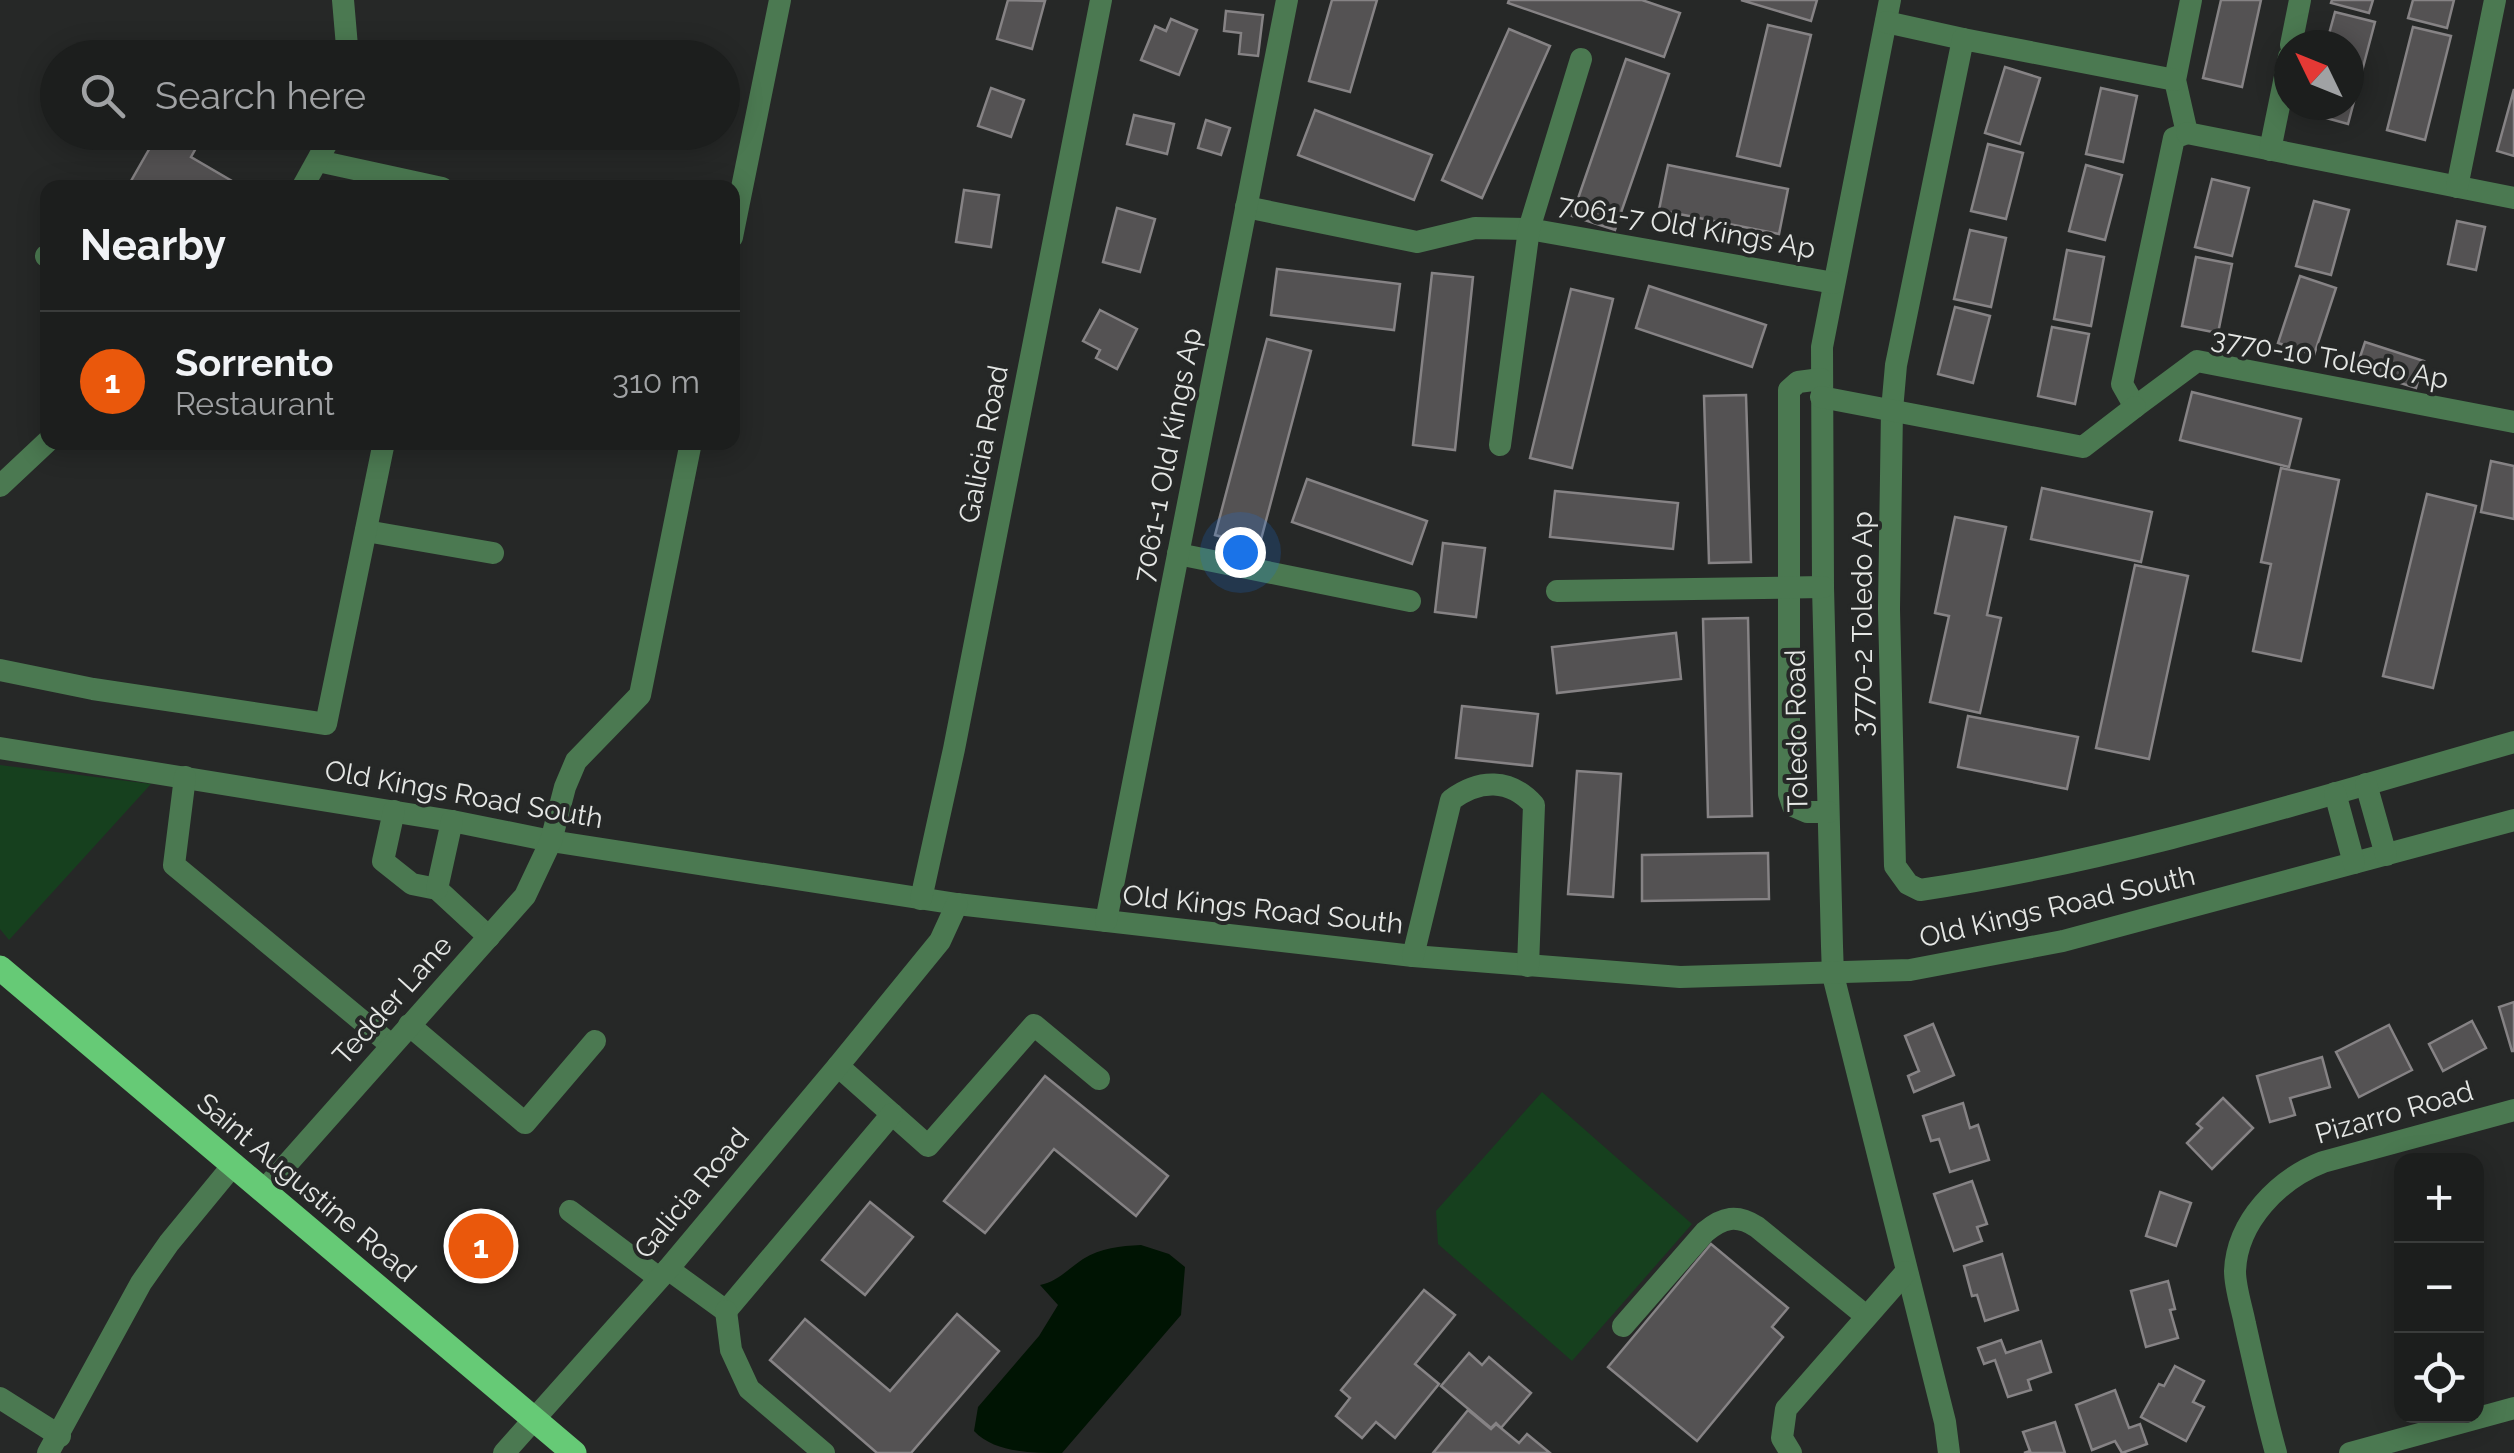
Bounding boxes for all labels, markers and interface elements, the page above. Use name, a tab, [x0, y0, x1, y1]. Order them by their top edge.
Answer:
north arrow	[2274, 30, 2364, 120]
search box	[40, 40, 740, 150]
icon: search	[75, 68, 130, 123]
text: Search here	[155, 73, 366, 118]
street label: 7061-7 Old Kings Ap	[1556, 188, 1818, 265]
text: Nearby	[80, 221, 226, 270]
street label: 3770-10 Toledo Ap	[2209, 321, 2451, 396]
street label: 7061-1 Old Kings Ap	[1127, 325, 1208, 585]
text: Sorrento	[175, 340, 333, 385]
street label: Galicia Road	[952, 362, 1015, 526]
text: 1	[105, 363, 120, 400]
text: 310 m	[612, 363, 700, 400]
text: Restaurant	[175, 385, 335, 422]
street label: 3770-2 Toledo Ap	[1846, 511, 1879, 737]
your location	[1215, 527, 1266, 578]
street label: Toledo Road	[1779, 649, 1814, 813]
street label: Old Kings Road South	[322, 754, 606, 835]
street label: Old Kings Road South	[1916, 859, 2198, 954]
street label: Old Kings Road South	[1121, 878, 1405, 941]
street label: Tedder Lane	[326, 929, 459, 1072]
street label: Pizarro Road	[2311, 1074, 2477, 1151]
street label: Saint Augustine Road	[191, 1086, 423, 1289]
street label: Galicia Road	[627, 1121, 755, 1265]
map controls	[2394, 1153, 2484, 1423]
button: +	[2394, 1153, 2484, 1243]
pin: 1	[448, 1208, 514, 1284]
button: −	[2394, 1243, 2484, 1333]
button: locate	[2394, 1333, 2484, 1423]

